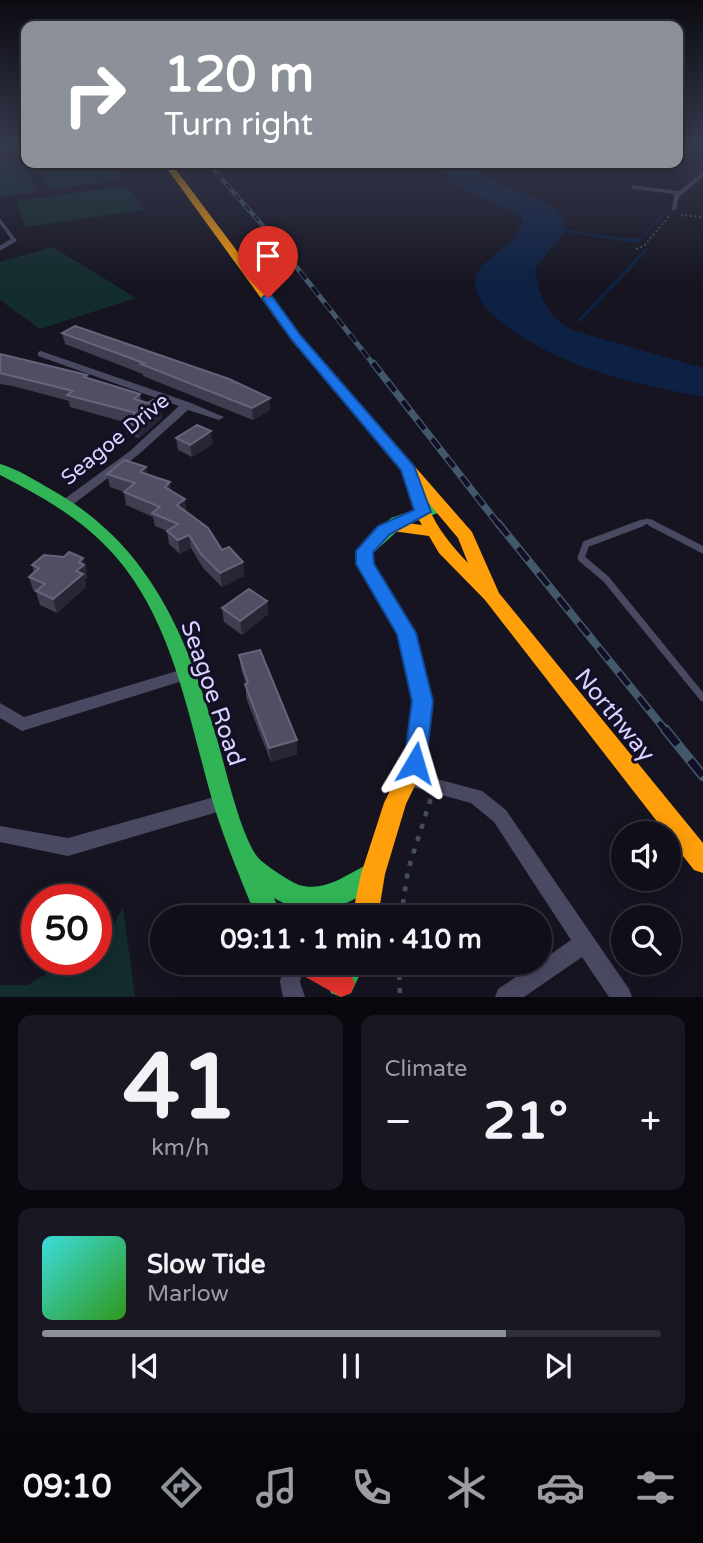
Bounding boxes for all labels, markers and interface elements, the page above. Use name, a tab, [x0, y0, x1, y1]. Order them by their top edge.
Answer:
text: 120 m	[164, 46, 314, 105]
icon: right	[49, 49, 140, 140]
text: Turn right	[164, 106, 313, 144]
pin	[238, 226, 298, 298]
icon: arrive	[249, 237, 287, 275]
street label: Seagoe Drive	[56, 388, 174, 491]
street label: Seagoe Road	[174, 617, 251, 770]
street label: Northway	[568, 663, 661, 768]
position arrow	[378, 726, 452, 800]
map controls	[611, 821, 681, 975]
button: sound	[611, 821, 681, 891]
speed limit sign: 50	[21, 884, 112, 975]
button: search	[611, 905, 681, 975]
text: 09:11 · 1 min · 410 m	[220, 924, 482, 955]
text: 41	[123, 1033, 237, 1143]
text: Climate	[385, 1055, 467, 1083]
text: 21°	[483, 1090, 568, 1153]
text: −	[385, 1099, 412, 1145]
text: +	[640, 1099, 661, 1145]
text: km/h	[151, 1134, 209, 1162]
text: Slow Tide	[147, 1249, 265, 1280]
text: Marlow	[147, 1280, 229, 1308]
icon: previous	[126, 1347, 164, 1385]
icon: pause	[332, 1347, 370, 1385]
icon: next	[539, 1347, 577, 1385]
icon: directions	[157, 1463, 206, 1512]
icon: music	[252, 1463, 301, 1512]
icon: phone	[347, 1463, 396, 1512]
icon: climate	[442, 1463, 491, 1512]
icon: car	[536, 1463, 585, 1512]
icon: filters	[631, 1463, 680, 1512]
text: 09:10	[23, 1468, 112, 1506]

